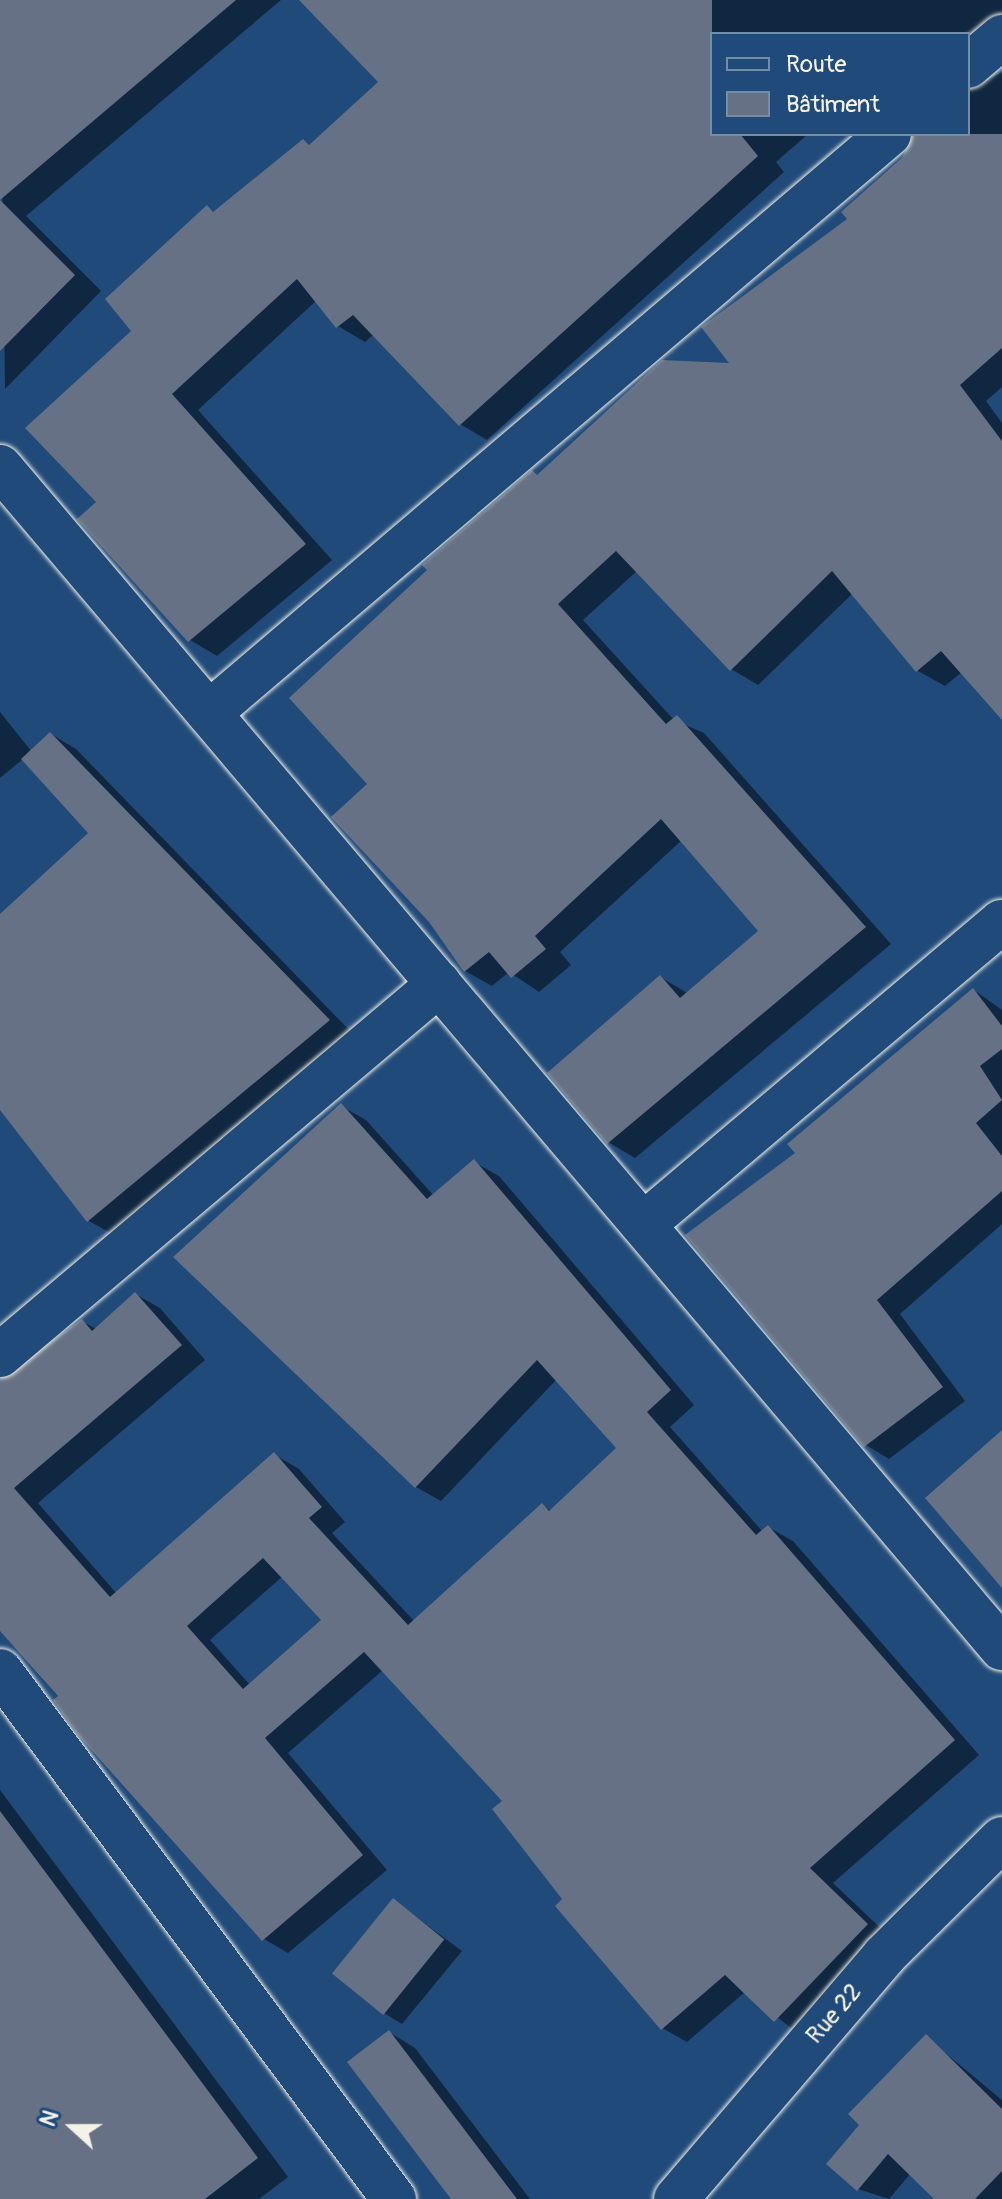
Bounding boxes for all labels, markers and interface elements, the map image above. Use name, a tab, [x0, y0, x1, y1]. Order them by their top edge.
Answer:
legend	[710, 32, 970, 136]
text: Route	[786, 50, 846, 79]
text: Bâtiment	[786, 90, 880, 119]
street label: Rue 22	[800, 1978, 868, 2050]
north arrow	[32, 2087, 112, 2167]
text: N	[34, 2106, 65, 2130]

